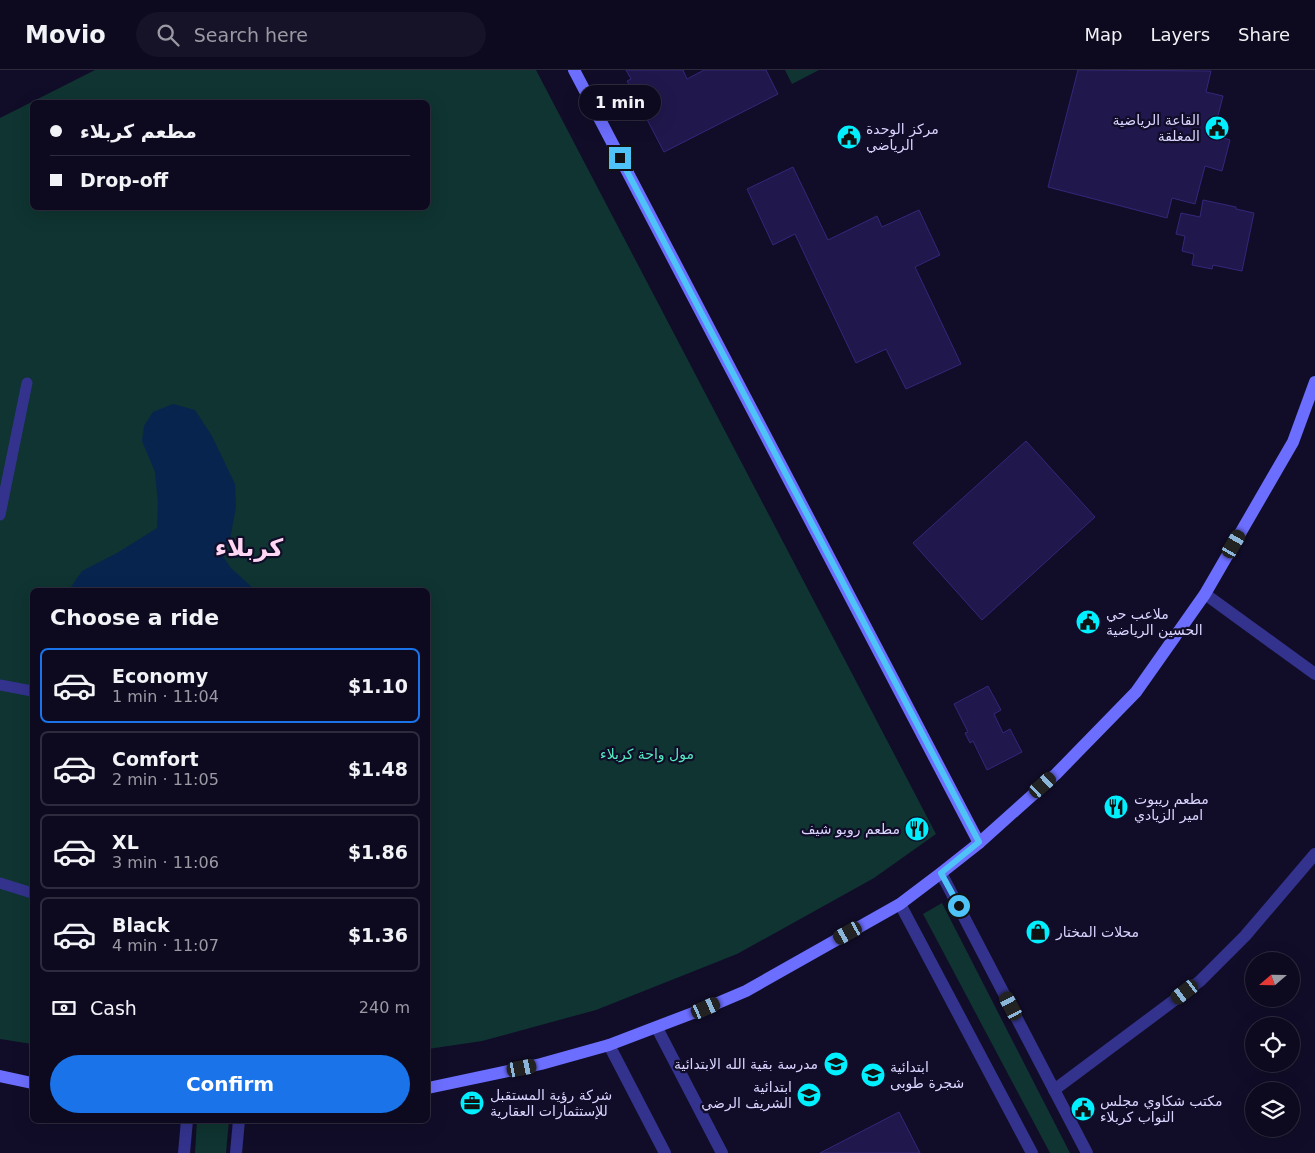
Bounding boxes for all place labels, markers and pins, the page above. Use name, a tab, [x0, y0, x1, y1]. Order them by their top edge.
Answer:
place label: القاعة الرياضية المغلقة	[1113, 112, 1200, 144]
public building icon: القاعة الرياضية المغلقة	[1204, 115, 1230, 141]
place label: مركز الوحدة الرياضي	[866, 121, 939, 154]
public building icon: مركز الوحدة الرياضي	[836, 124, 862, 150]
place label: ملاعب حي الحسين الرياضية	[1106, 606, 1203, 639]
public building icon: ملاعب حي الحسين الرياضية	[1075, 609, 1101, 635]
place label: مطعم ريبوت امير الزيادي	[1134, 791, 1209, 824]
restaurant icon: مطعم ريبوت امير الزيادي	[1103, 794, 1129, 820]
restaurant icon: مطعم روبو شيف	[904, 816, 930, 842]
place label: مطعم روبو شيف	[801, 821, 900, 838]
shop icon: محلات المختار	[1025, 919, 1051, 945]
place label: محلات المختار	[1055, 924, 1139, 941]
school or university icon: مدرسة بقية الله الابتدائية	[823, 1051, 849, 1077]
place label: مدرسة بقية الله الابتدائية	[674, 1056, 818, 1073]
place label: ابتدائية شجرة طوبى	[890, 1059, 964, 1092]
school or university icon: ابتدائية شجرة طوبى	[860, 1062, 886, 1088]
place label: ابتدائية الشريف الرضي	[701, 1079, 792, 1112]
school or university icon: ابتدائية الشريف الرضي	[796, 1082, 822, 1108]
place label: شركة رؤية المستقبل للإستثمارات العقارية	[490, 1087, 612, 1120]
office icon: شركة رؤية المستقبل للإستثمارات العقارية	[459, 1090, 485, 1116]
place label: مكتب شكاوي مجلس النواب كربلاء	[1100, 1093, 1223, 1126]
public building icon: مكتب شكاوي مجلس النواب كربلاء	[1070, 1096, 1096, 1122]

